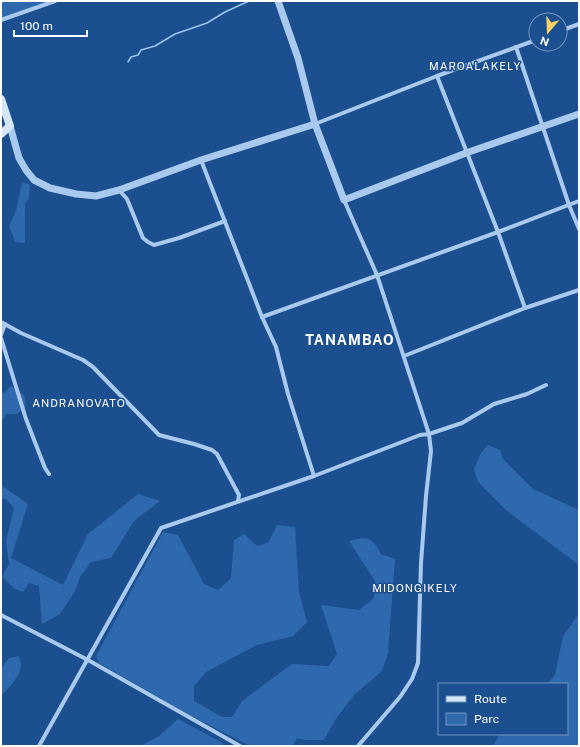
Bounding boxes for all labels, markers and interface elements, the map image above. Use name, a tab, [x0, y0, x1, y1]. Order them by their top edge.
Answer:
scale bar	[14, 12, 87, 38]
north arrow	[528, 12, 568, 52]
text: 100 m	[20, 19, 53, 33]
text: N	[539, 34, 551, 49]
district label: MAROALAKELY	[429, 60, 521, 72]
district label: TANAMBAO	[305, 332, 395, 348]
district label: ANDRANOVATO	[32, 397, 126, 409]
district label: MIDONGIKELY	[372, 582, 458, 594]
legend	[438, 683, 568, 735]
text: Route	[474, 692, 507, 706]
text: Parc	[474, 712, 499, 726]

